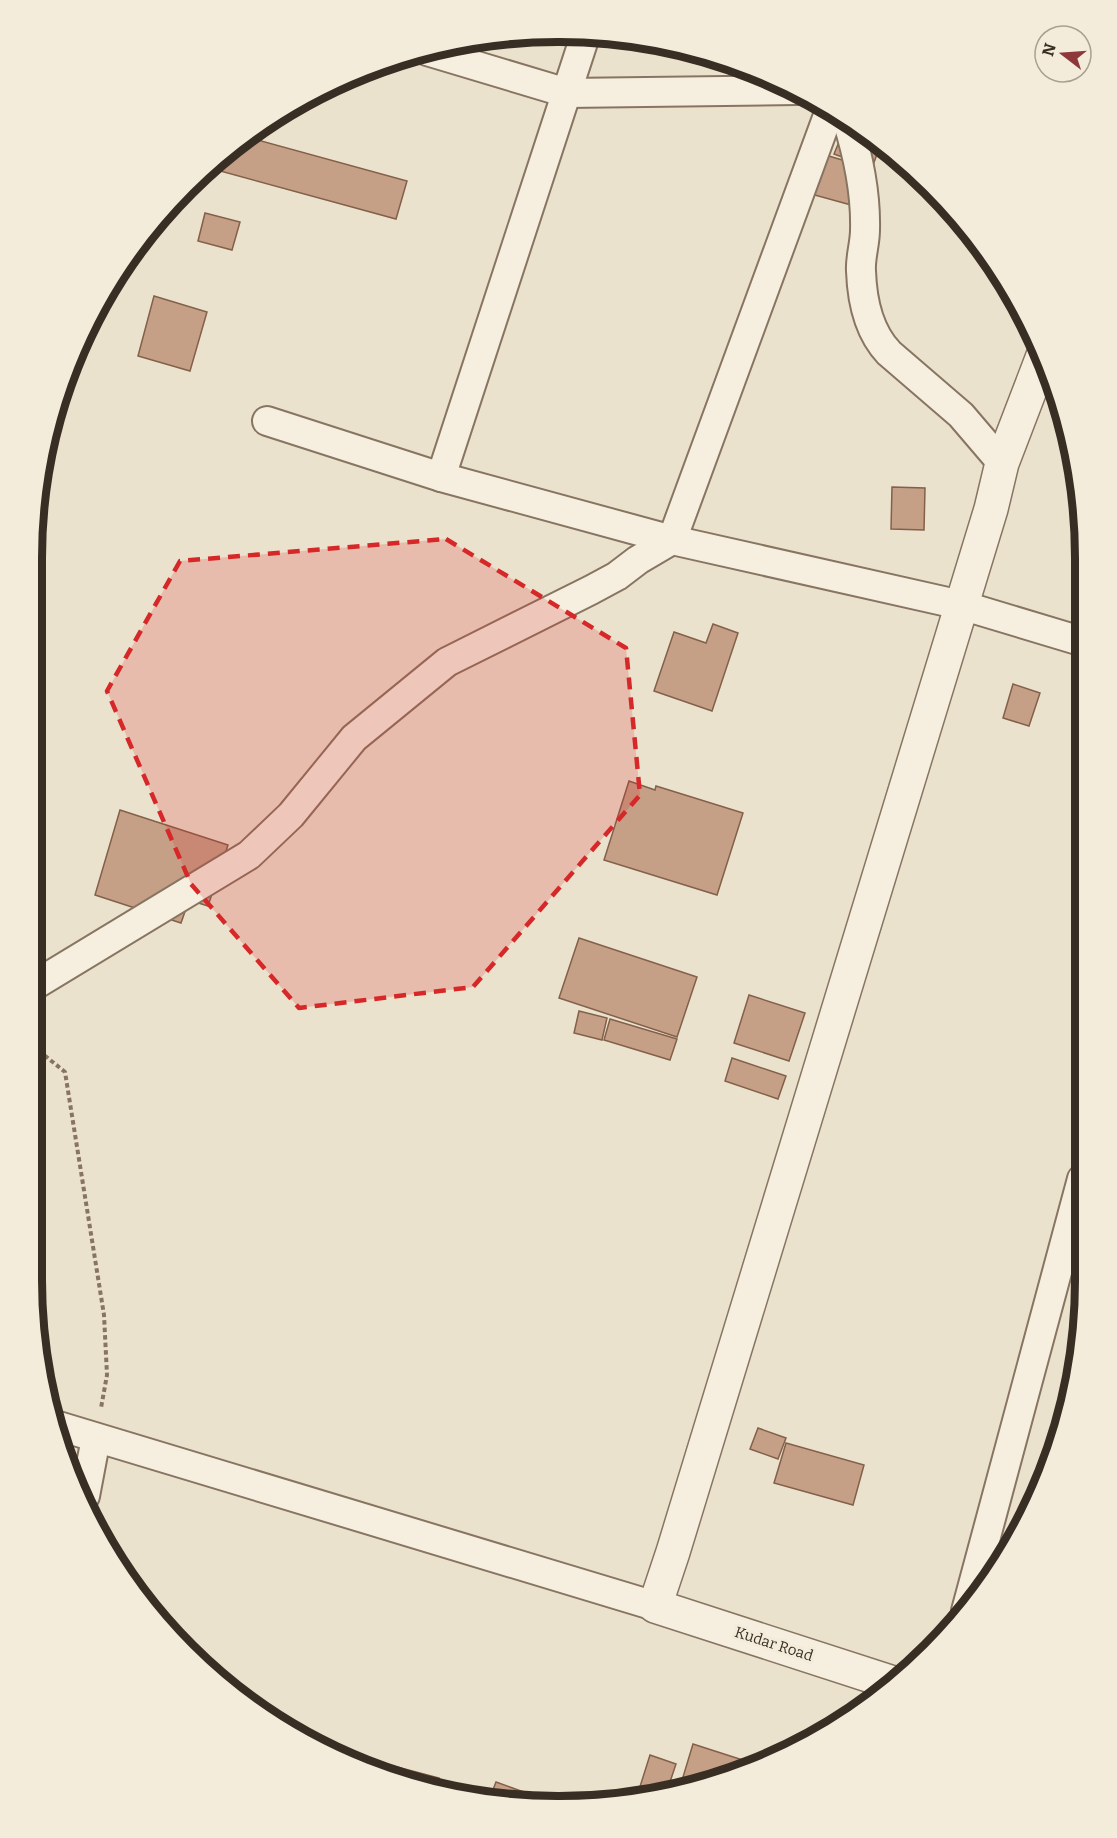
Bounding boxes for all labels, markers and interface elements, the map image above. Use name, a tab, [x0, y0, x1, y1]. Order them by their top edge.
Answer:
north arrow	[1033, 24, 1093, 84]
text: N	[1038, 41, 1060, 58]
street label: Kudar Road	[733, 1623, 816, 1665]

